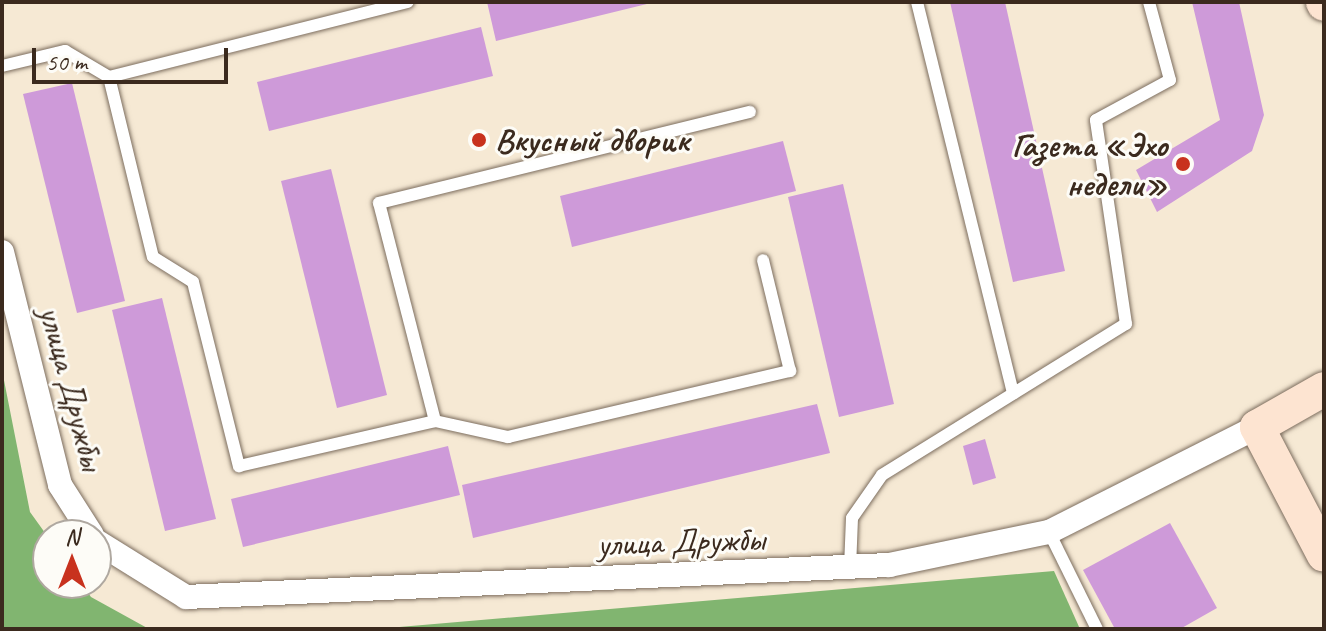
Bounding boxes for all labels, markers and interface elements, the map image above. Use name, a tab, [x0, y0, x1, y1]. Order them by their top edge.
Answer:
scale bar	[36, 32, 232, 82]
text: 50 m	[46, 47, 87, 77]
place label: Вкусный дворик	[495, 120, 689, 160]
place label: Газета «Эхо недели»	[1012, 124, 1167, 204]
marker: Вкусный дворик	[470, 131, 488, 149]
marker: Газета «Эхо недели»	[1174, 155, 1192, 173]
street label: улица Дружбы	[31, 302, 113, 474]
street label: улица Дружбы	[597, 518, 765, 564]
north arrow	[32, 519, 112, 599]
text: N	[65, 523, 79, 551]

